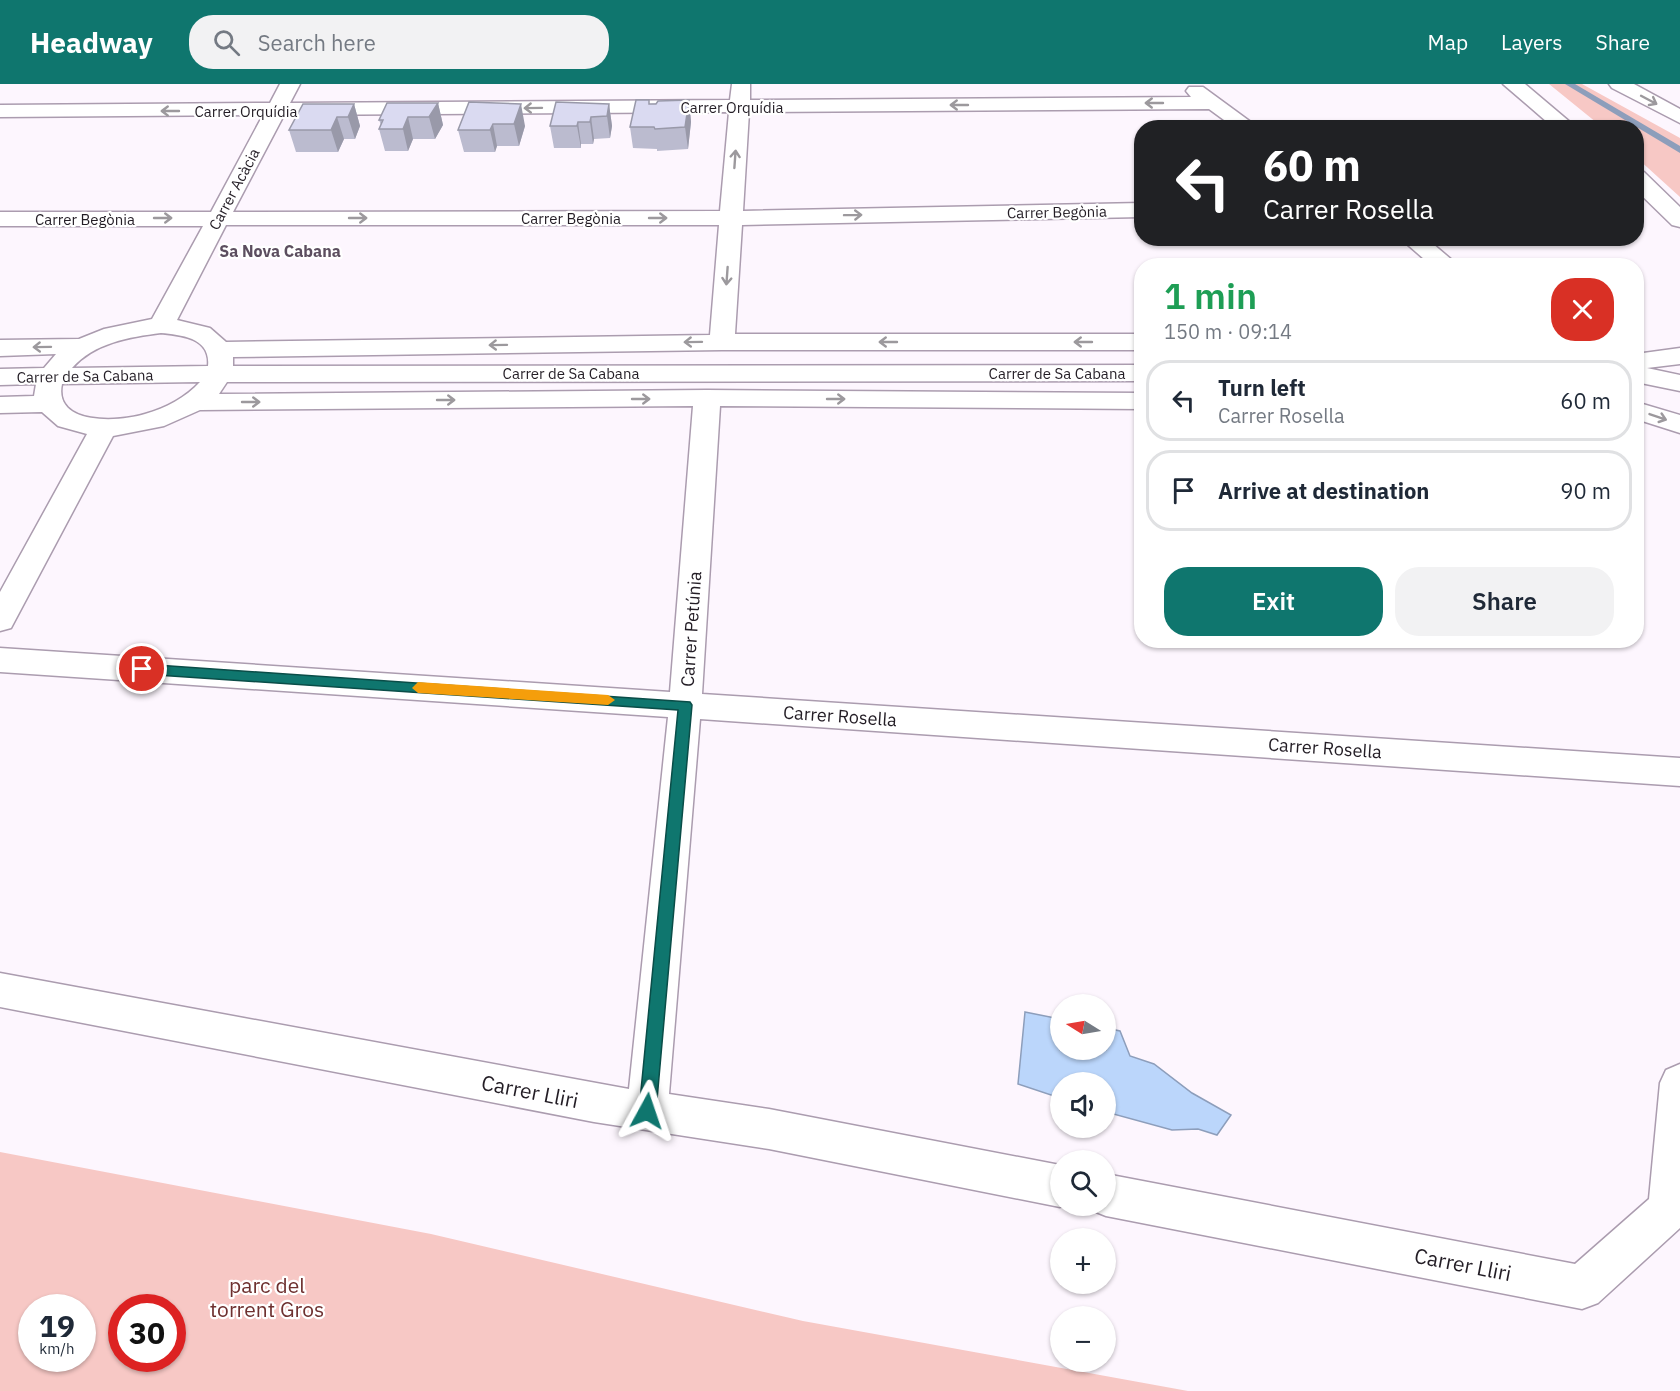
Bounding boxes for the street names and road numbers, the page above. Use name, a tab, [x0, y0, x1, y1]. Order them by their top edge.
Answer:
street label: Carrer Orquídia	[680, 98, 784, 117]
street label: Carrer Orquídia	[194, 102, 298, 121]
street label: Carrer Acàcia	[204, 145, 264, 233]
street label: Carrer Begònia	[1007, 202, 1107, 222]
street label: Carrer Begònia	[521, 209, 621, 228]
street label: Carrer Begònia	[35, 210, 135, 229]
street label: Carrer de Sa Cabana	[503, 364, 639, 383]
street label: Carrer de Sa Cabana	[989, 364, 1125, 383]
street label: Carrer de Sa Cabana	[16, 365, 154, 387]
street label: Carrer Petúnia	[675, 570, 707, 688]
street label: Carrer Rosella	[782, 701, 898, 731]
street label: Carrer Rosella	[1267, 733, 1383, 763]
street label: Carrer Lliri	[479, 1068, 581, 1114]
street label: Carrer Lliri	[1412, 1241, 1514, 1287]

